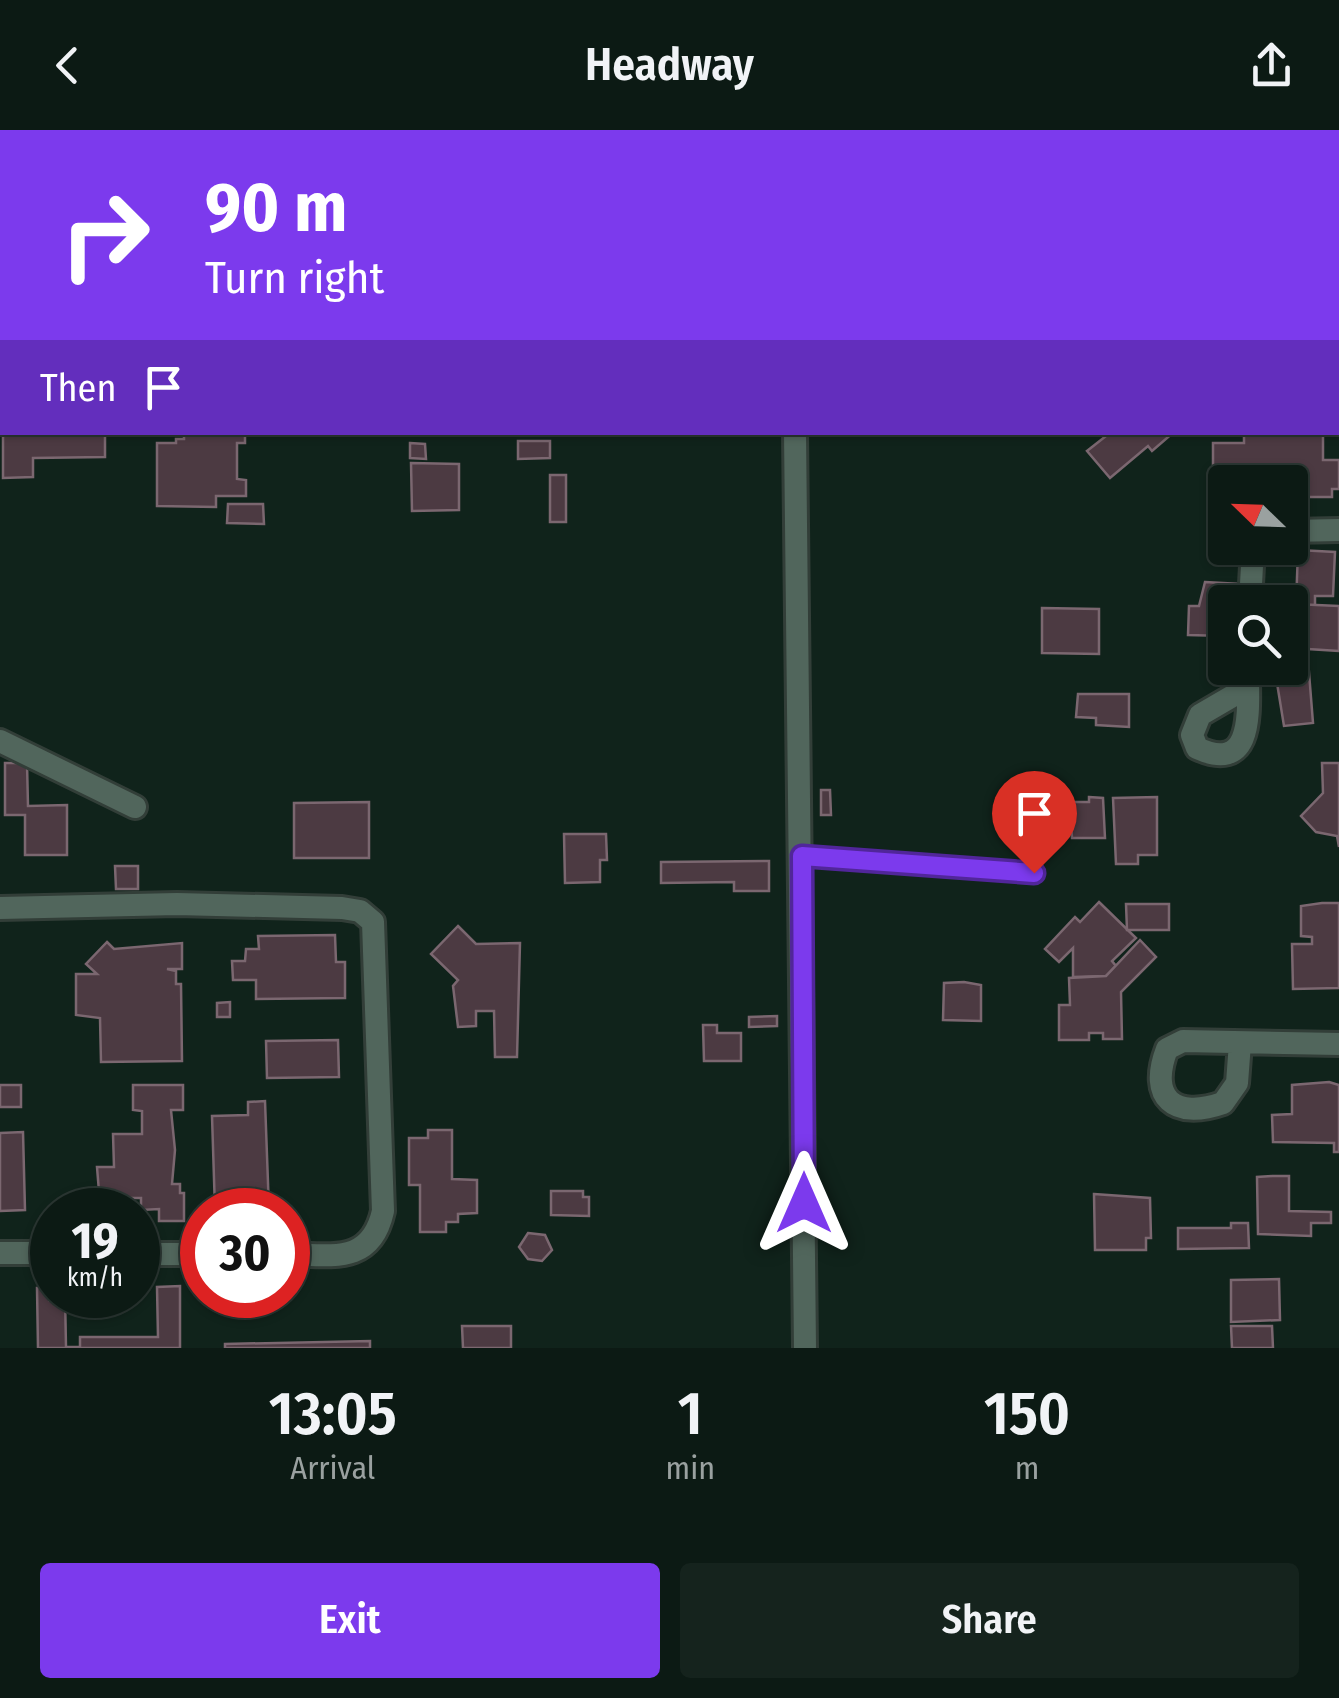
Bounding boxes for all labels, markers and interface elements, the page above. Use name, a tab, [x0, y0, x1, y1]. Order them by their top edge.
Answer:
icon: back	[40, 38, 95, 93]
text: Headway	[585, 38, 754, 92]
icon: share	[1244, 38, 1299, 93]
text: 90 m	[205, 166, 347, 250]
icon: right	[40, 170, 170, 300]
text: Turn right	[205, 251, 384, 305]
icon: arrive	[136, 360, 191, 415]
text: Then	[40, 365, 116, 411]
north arrow	[1208, 465, 1308, 565]
map controls	[1208, 465, 1308, 685]
button: search	[1208, 585, 1308, 685]
pin	[992, 771, 1077, 874]
icon: arrive	[1007, 786, 1062, 841]
position arrow	[752, 1151, 856, 1255]
speed limit sign: 30	[180, 1188, 310, 1318]
text: 19	[71, 1211, 118, 1271]
text: km/h	[67, 1263, 123, 1293]
text: 13:05	[269, 1378, 397, 1450]
text: 1	[678, 1378, 703, 1450]
text: 150	[984, 1378, 1070, 1450]
text: Arrival	[290, 1449, 375, 1487]
text: min	[666, 1449, 715, 1487]
text: m	[1015, 1449, 1039, 1487]
button: Exit	[40, 1563, 660, 1678]
button: Share	[680, 1563, 1299, 1678]

